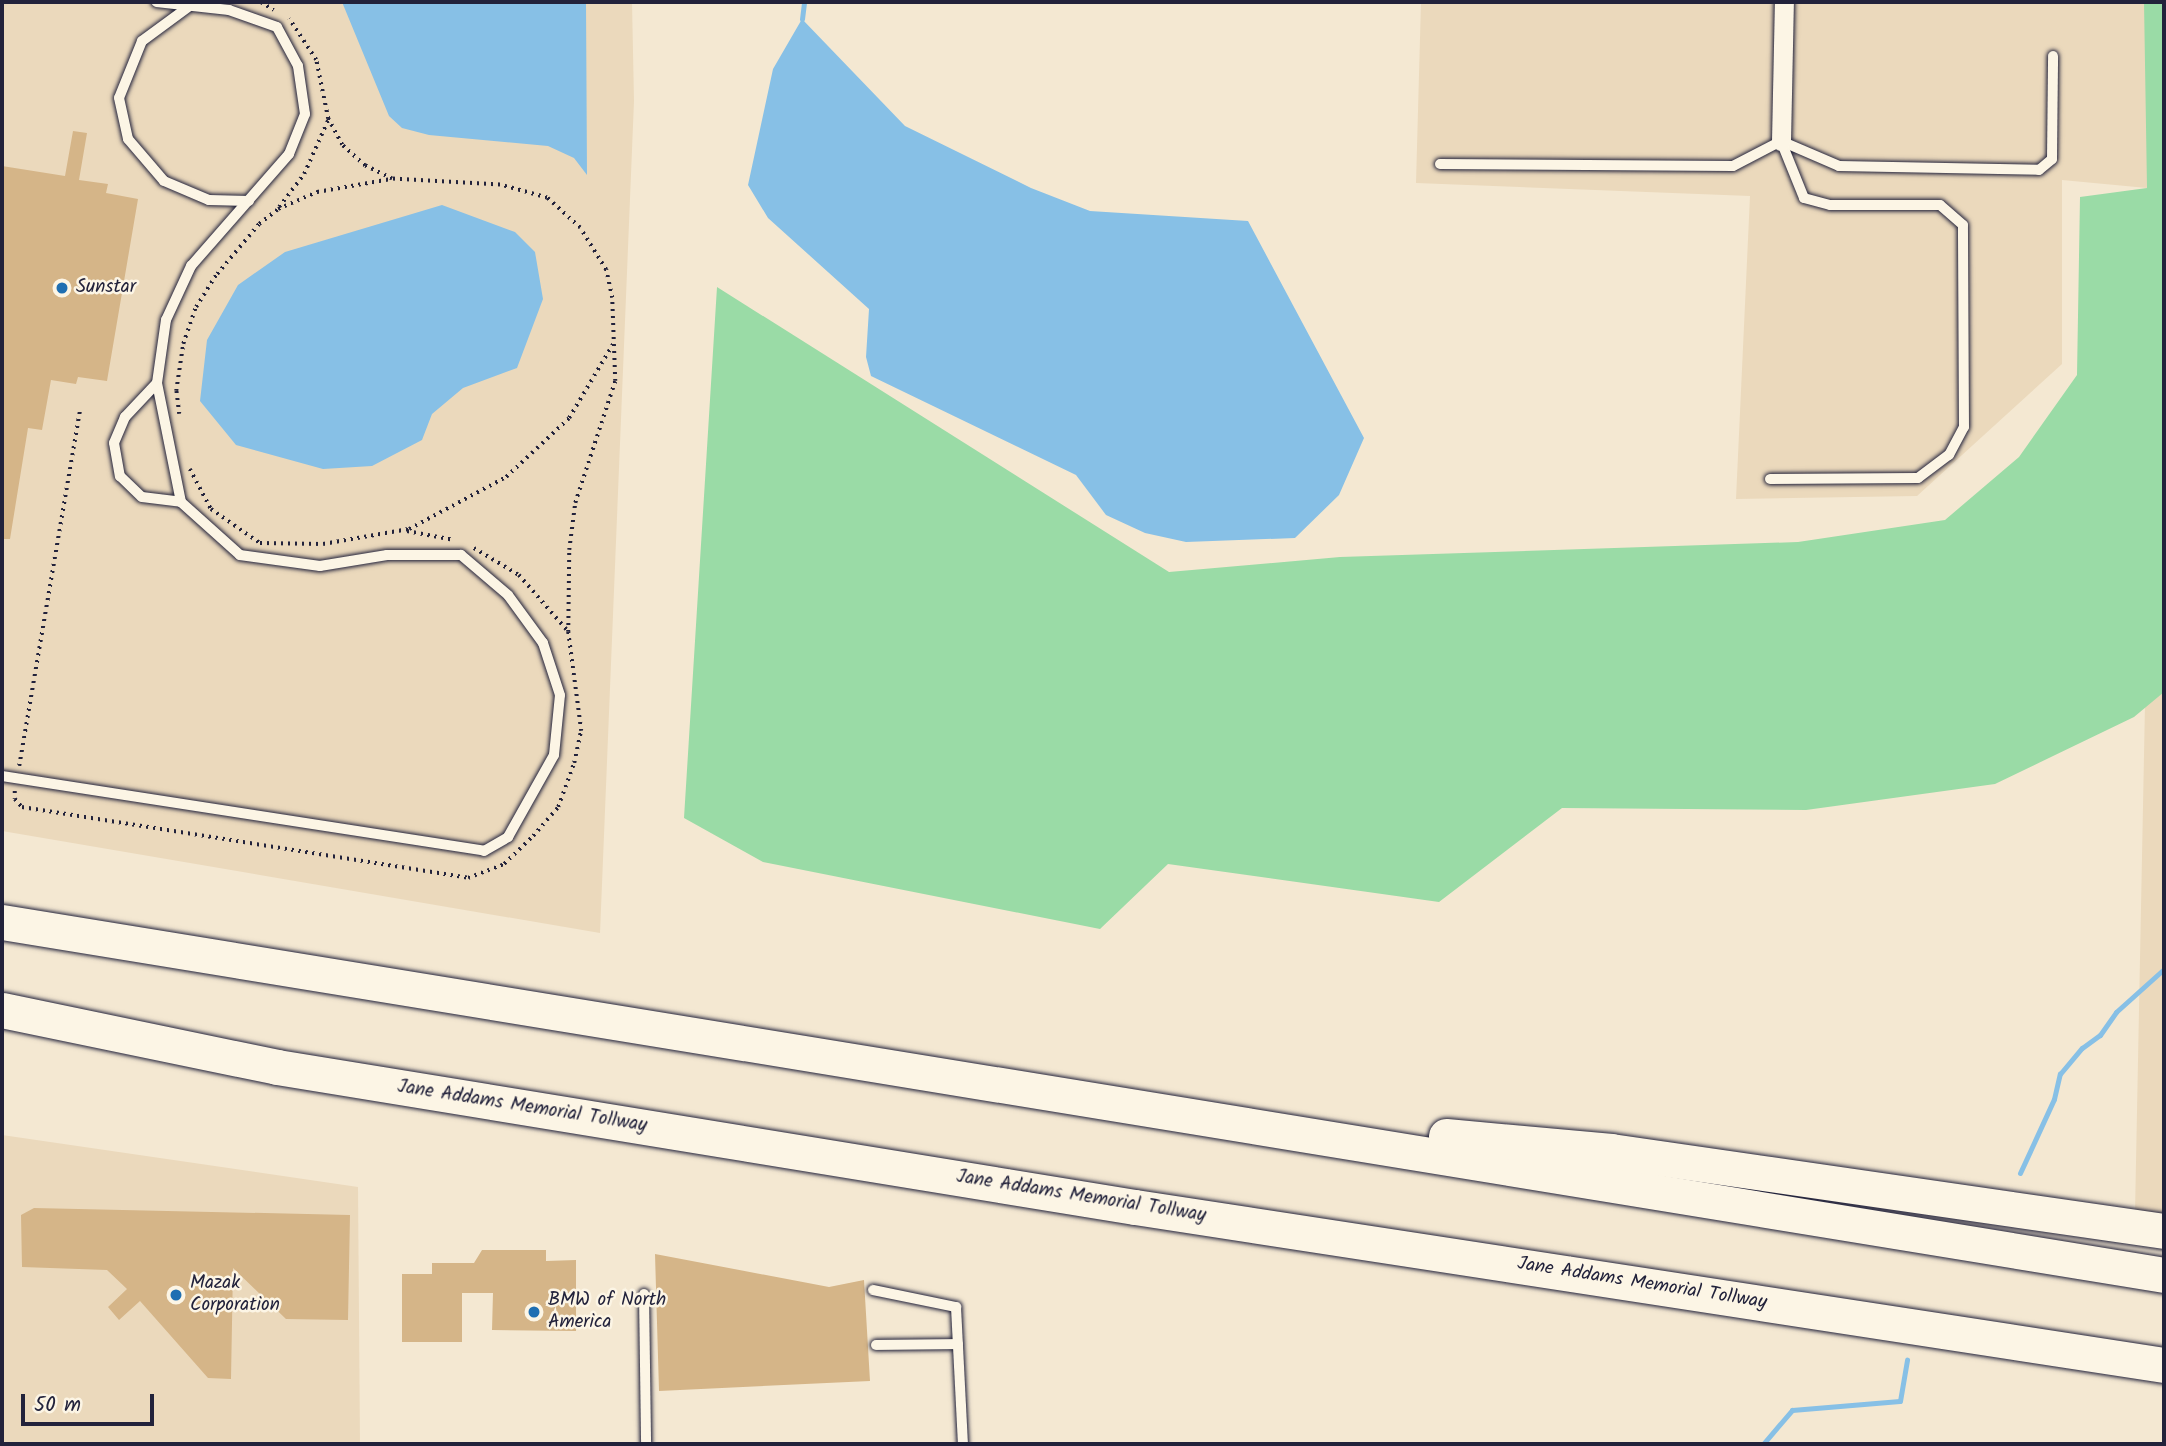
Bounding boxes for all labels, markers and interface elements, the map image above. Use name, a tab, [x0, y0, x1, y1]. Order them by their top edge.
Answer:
place label: Sunstar	[76, 277, 136, 299]
marker: Sunstar	[54, 280, 70, 296]
street label: Jane Addams Memorial Tollway	[396, 1076, 648, 1138]
street label: Jane Addams Memorial Tollway	[955, 1166, 1207, 1228]
street label: Jane Addams Memorial Tollway	[1516, 1253, 1768, 1315]
place label: Mazak Corporation	[190, 1273, 280, 1317]
marker: Mazak Corporation	[168, 1287, 184, 1303]
place label: BMW of North America	[548, 1290, 666, 1334]
marker: BMW of North America	[526, 1304, 542, 1320]
scale bar	[24, 1380, 158, 1424]
text: 50 m	[34, 1389, 81, 1422]

